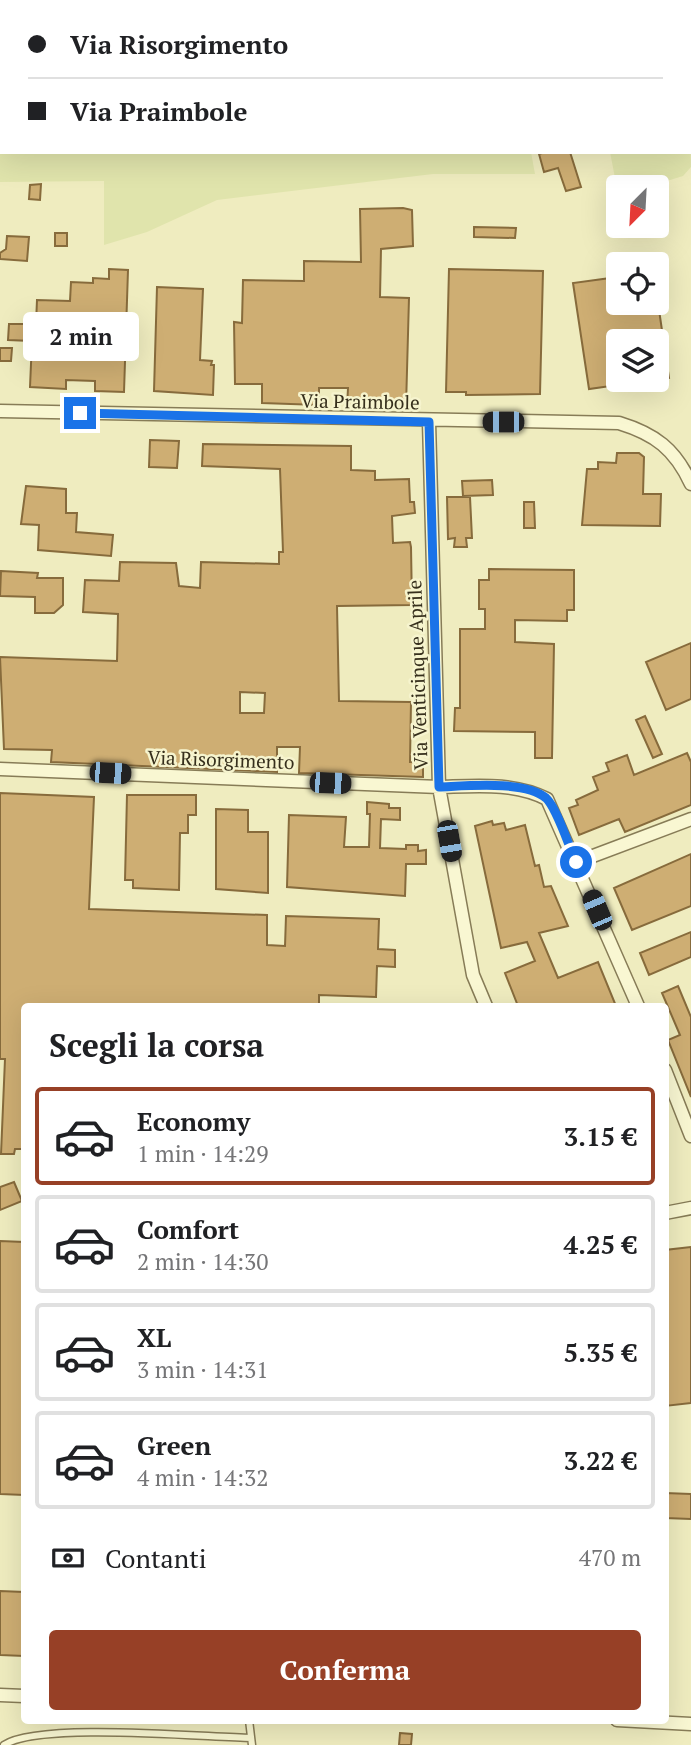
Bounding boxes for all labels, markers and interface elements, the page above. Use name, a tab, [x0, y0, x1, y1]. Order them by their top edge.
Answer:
text: Via Risorgimento	[70, 27, 288, 61]
text: Via Praimbole	[70, 94, 247, 128]
north arrow	[606, 175, 668, 238]
map controls	[606, 175, 669, 392]
button: locate	[606, 252, 669, 315]
callout: 2 min	[22, 312, 138, 360]
text: 2 min	[50, 321, 112, 352]
button: layers	[606, 329, 669, 392]
street label: Via Praimbole	[300, 387, 420, 415]
route end	[64, 397, 96, 429]
car	[483, 412, 525, 433]
street label: Via Venticinque Aprile	[401, 579, 433, 771]
street label: Via Risorgimento	[147, 744, 295, 774]
car	[89, 761, 132, 785]
car	[309, 772, 352, 794]
car	[436, 818, 463, 864]
route start	[560, 846, 592, 878]
car	[580, 887, 615, 933]
text: Scegli la corsa	[49, 1024, 264, 1066]
text: Economy	[137, 1104, 250, 1138]
icon: car	[53, 1105, 116, 1168]
text: 3.15 €	[564, 1119, 637, 1153]
text: 1 min · 14:29	[137, 1138, 269, 1169]
text: Comfort	[137, 1212, 239, 1246]
icon: car	[53, 1213, 116, 1276]
text: 4.25 €	[564, 1227, 637, 1261]
text: 2 min · 14:30	[137, 1246, 269, 1277]
text: XL	[137, 1320, 171, 1354]
icon: car	[53, 1321, 116, 1384]
text: 5.35 €	[564, 1335, 637, 1369]
text: 3 min · 14:31	[137, 1354, 269, 1385]
text: Green	[137, 1428, 211, 1462]
icon: car	[53, 1429, 116, 1492]
text: 3.22 €	[564, 1443, 637, 1477]
text: 4 min · 14:32	[137, 1462, 269, 1493]
icon: cash	[49, 1539, 87, 1577]
text: Contanti	[105, 1541, 207, 1575]
text: 470 m	[579, 1542, 641, 1573]
button: Conferma	[49, 1630, 641, 1710]

